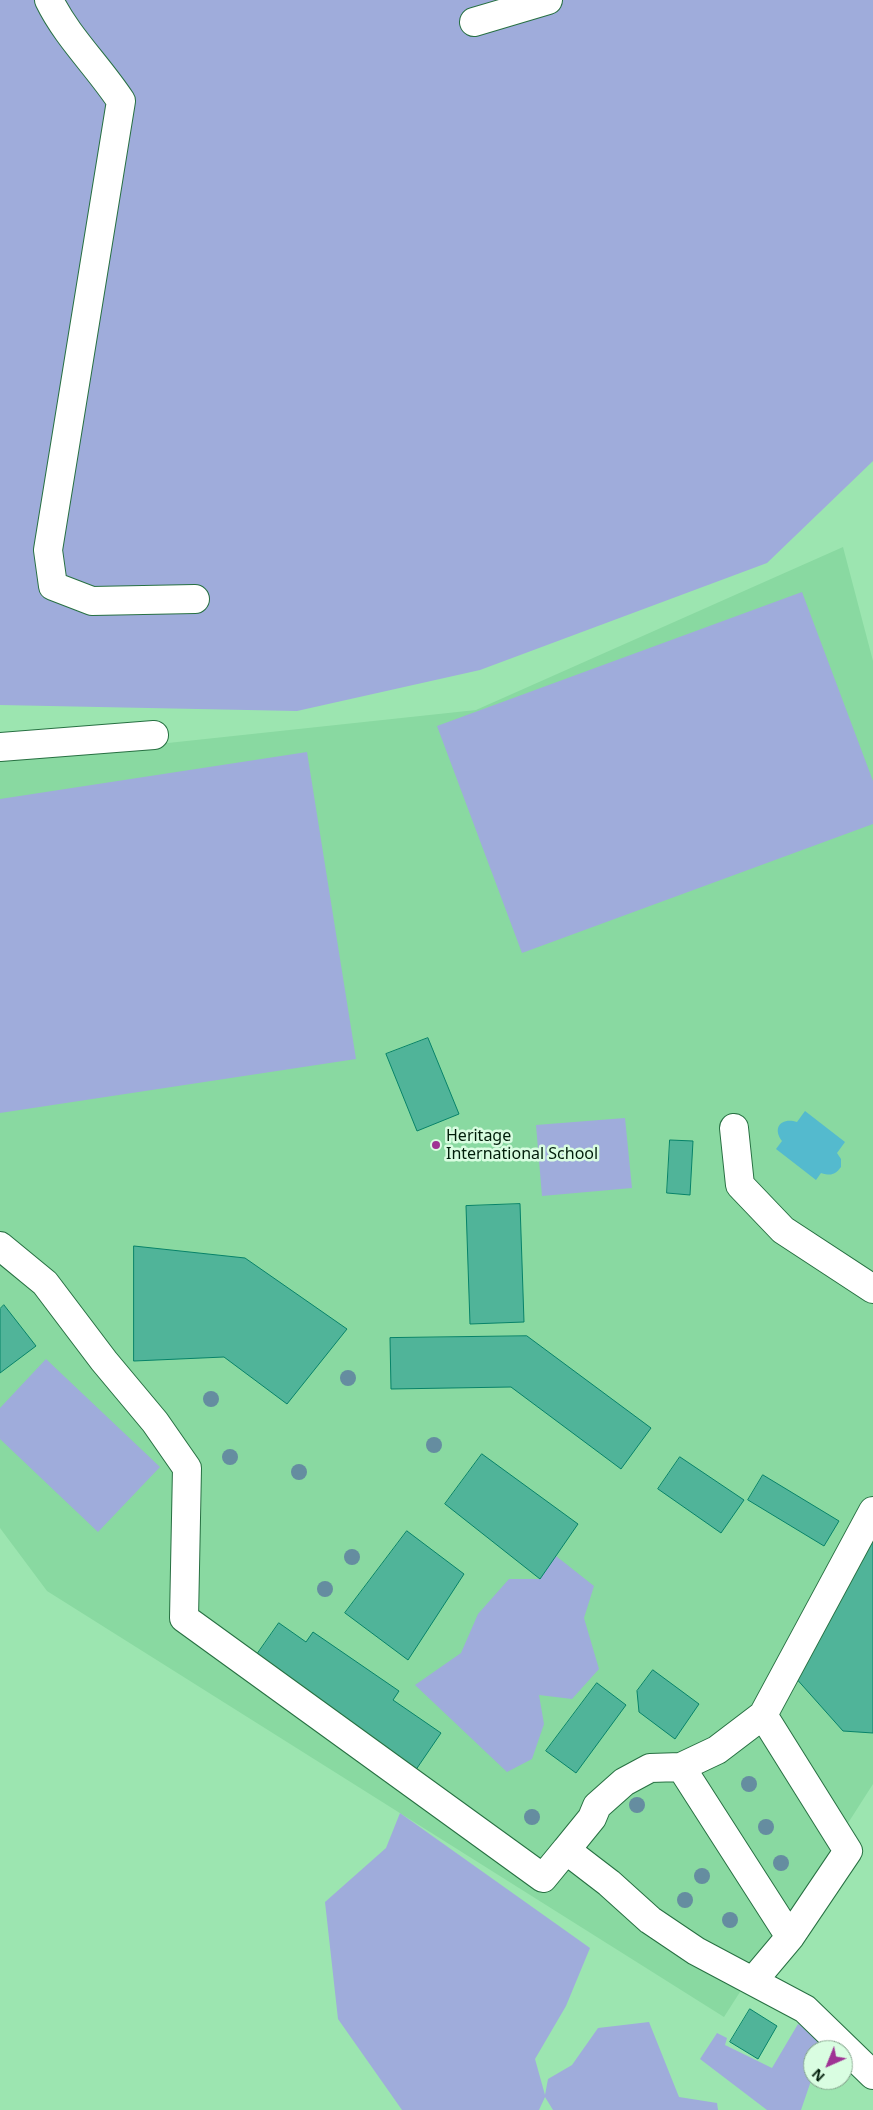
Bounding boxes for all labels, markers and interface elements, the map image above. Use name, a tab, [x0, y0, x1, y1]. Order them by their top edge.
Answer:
place label: Heritage International School	[446, 1126, 598, 1164]
marker: Heritage International School	[430, 1139, 442, 1151]
north arrow	[803, 2040, 853, 2090]
text: N	[807, 2065, 829, 2086]

